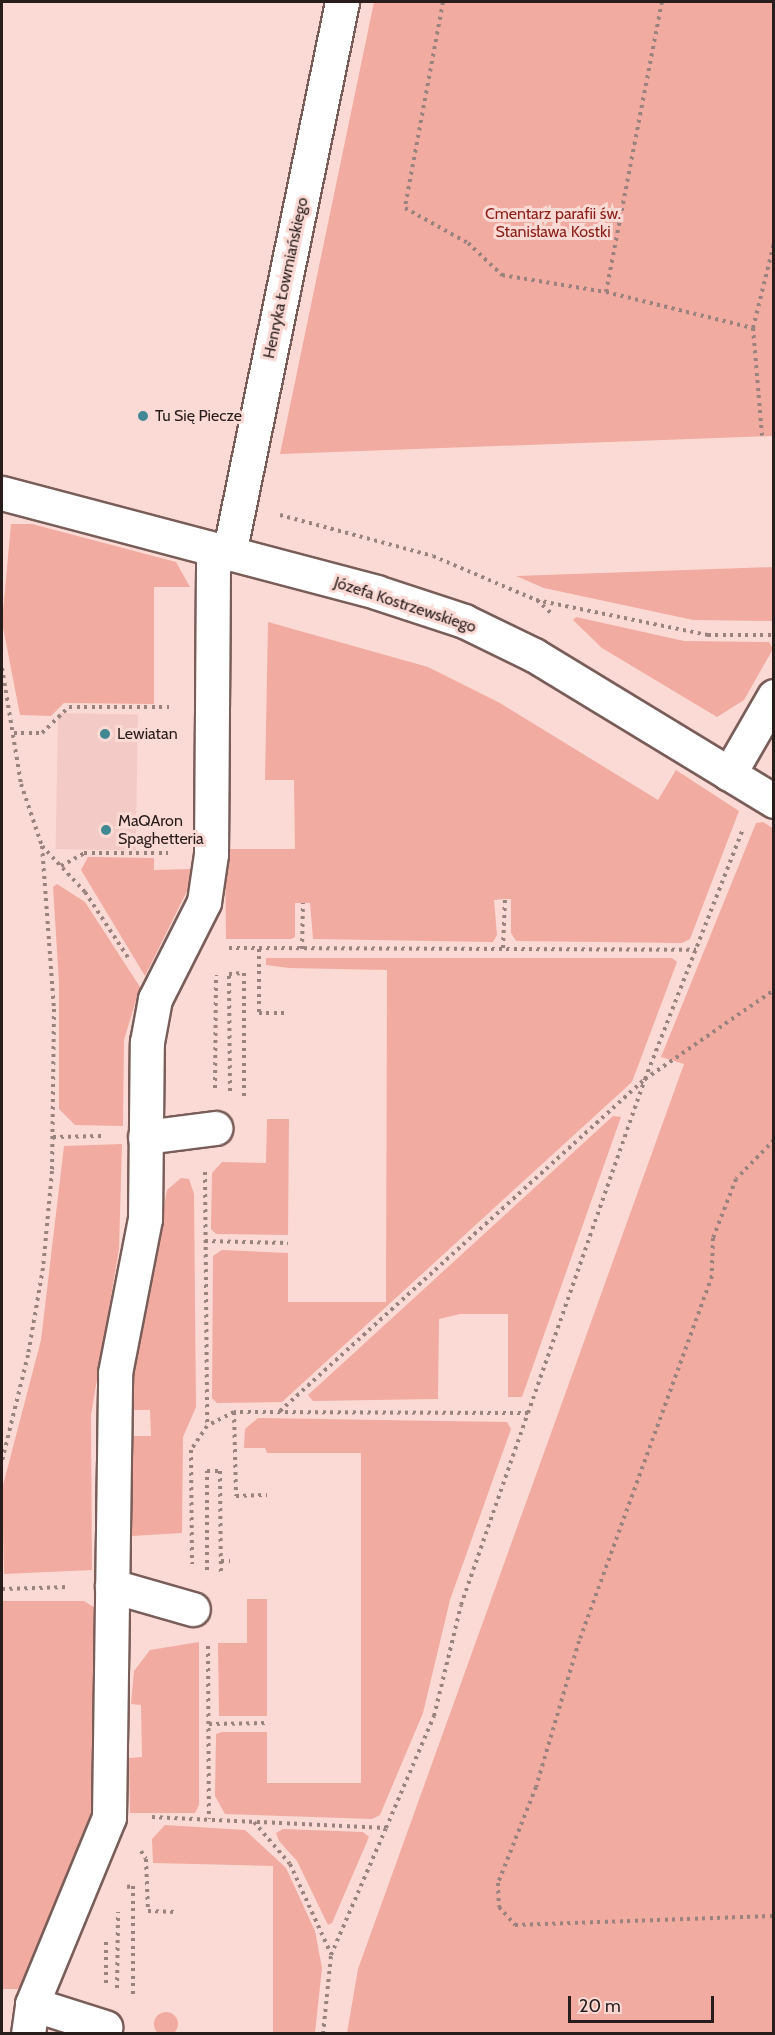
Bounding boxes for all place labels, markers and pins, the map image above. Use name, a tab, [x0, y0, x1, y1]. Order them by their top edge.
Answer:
place label: Tu Się Piecze	[155, 406, 242, 426]
marker: Tu Się Piecze	[136, 409, 150, 423]
place label: Lewiatan	[117, 724, 178, 744]
marker: Lewiatan	[98, 727, 112, 741]
place label: MaQAron Spaghetteria	[118, 811, 204, 849]
marker: MaQAron Spaghetteria	[99, 823, 113, 837]

